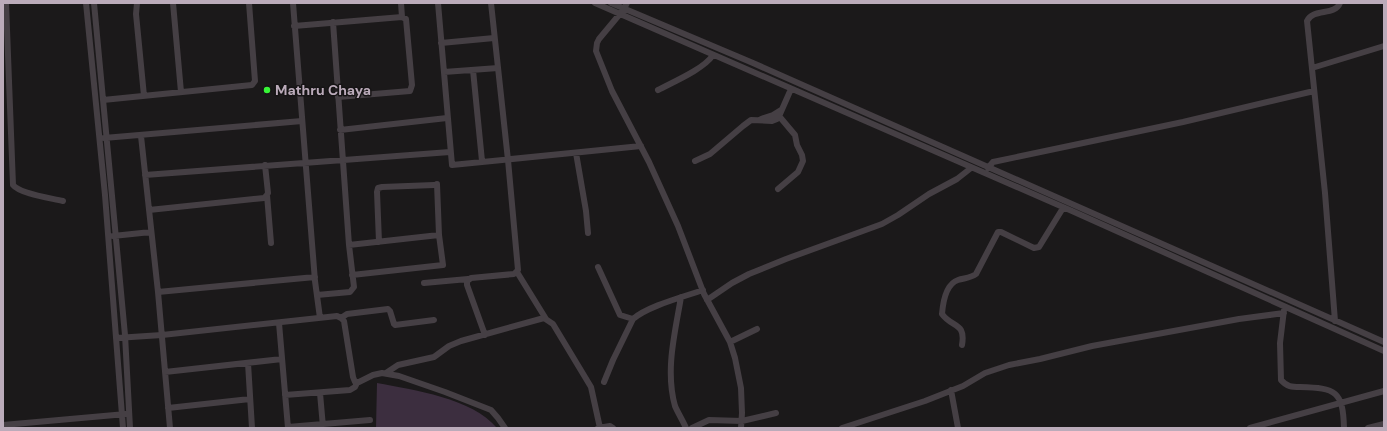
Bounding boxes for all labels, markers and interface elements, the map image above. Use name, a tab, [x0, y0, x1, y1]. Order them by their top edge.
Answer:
place label: Mathru Chaya	[275, 81, 371, 99]
marker: Mathru Chaya	[262, 85, 272, 95]

